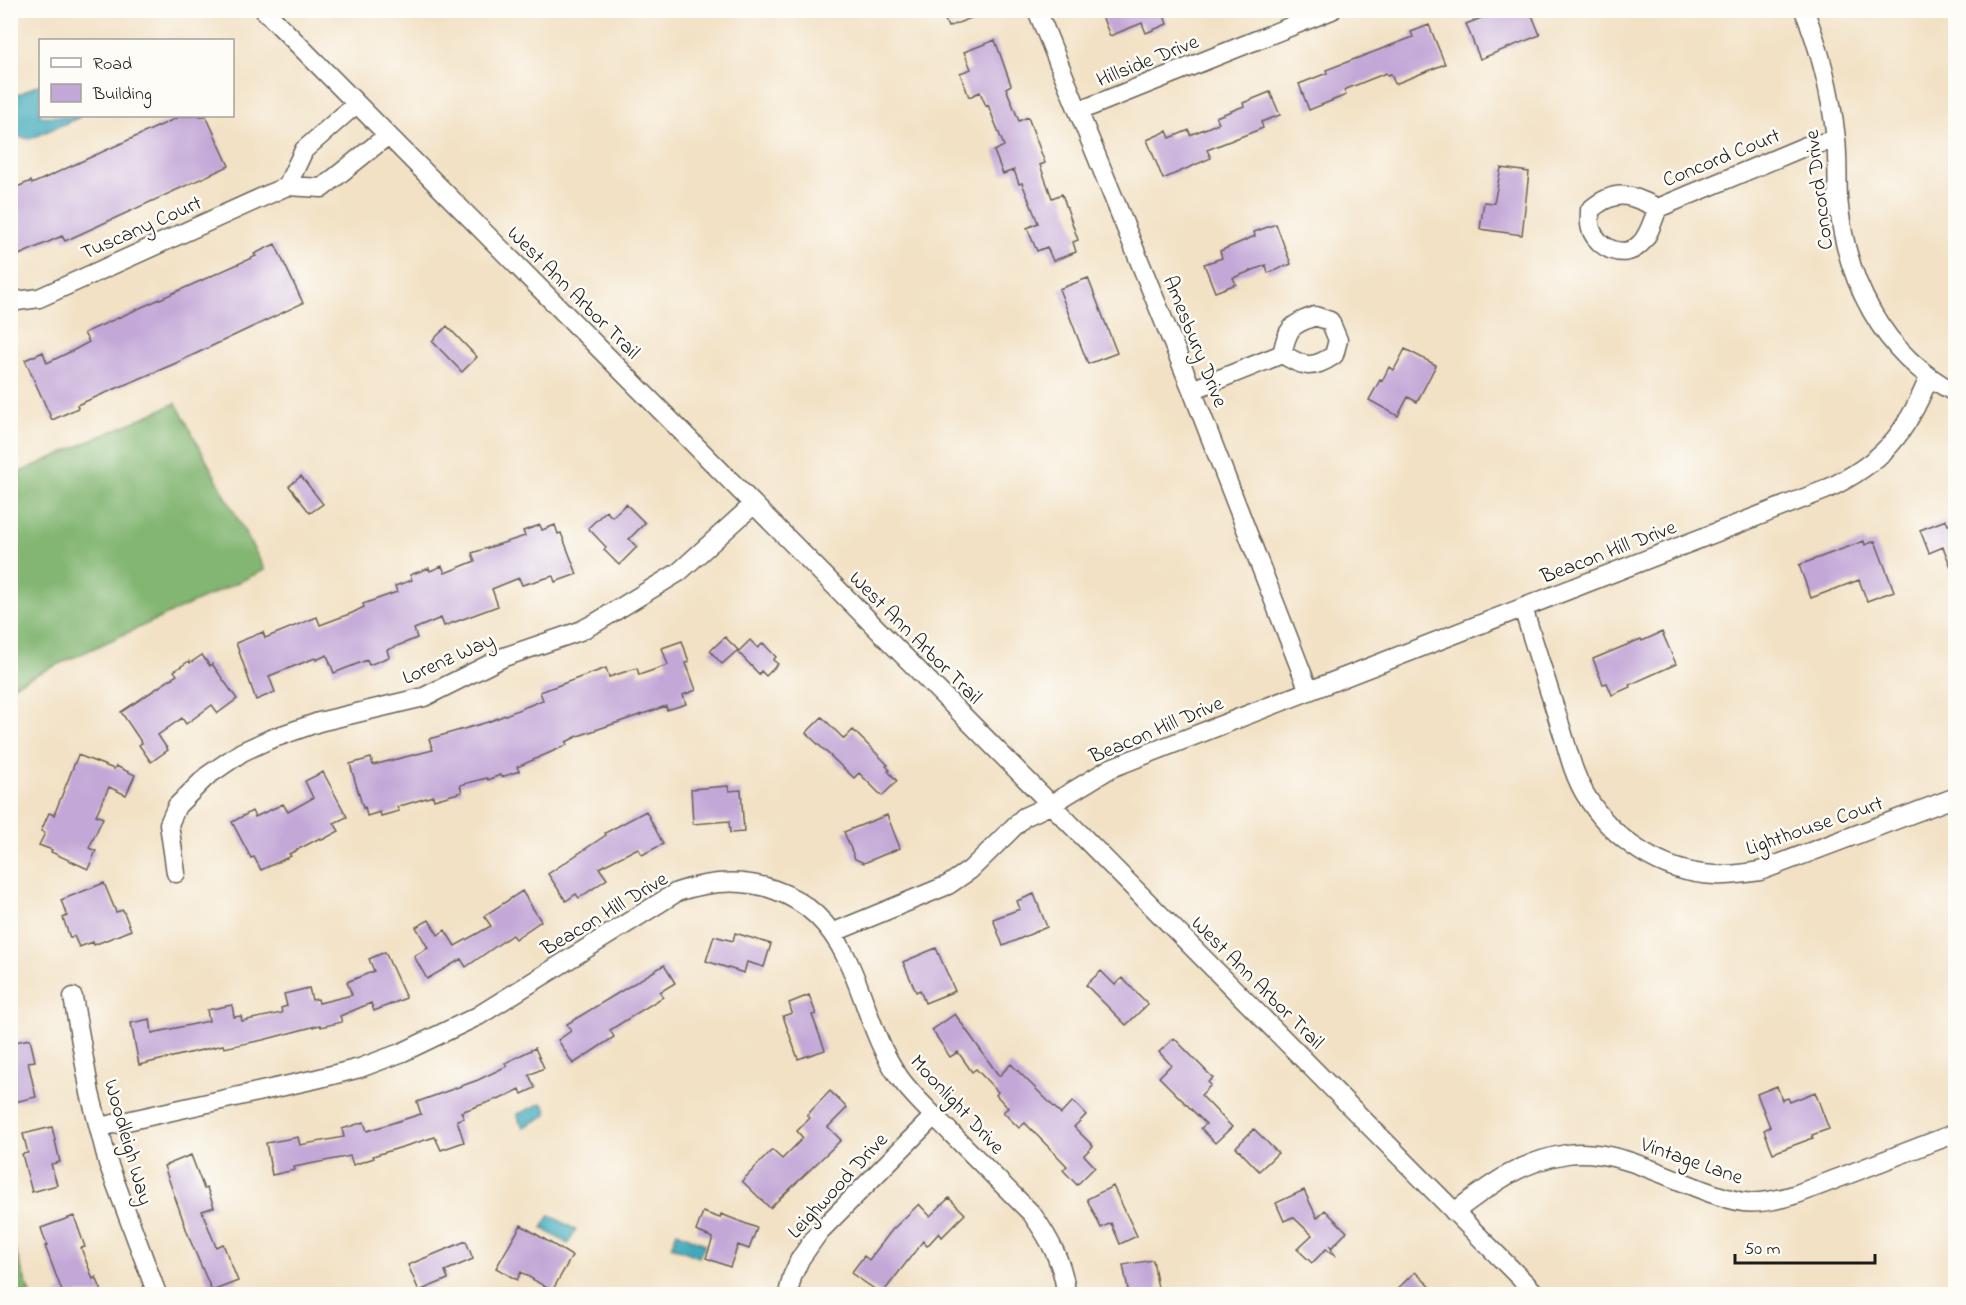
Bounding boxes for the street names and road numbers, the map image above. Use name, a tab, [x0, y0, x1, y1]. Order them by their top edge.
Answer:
street label: Hillside Drive	[1092, 28, 1204, 96]
street label: Concord Court	[1658, 122, 1785, 196]
street label: Concord Drive	[1798, 128, 1842, 251]
street label: Tuscany Court	[77, 189, 208, 271]
street label: West Ann Arbor Trail	[499, 220, 646, 367]
street label: Amesbury Drive	[1152, 271, 1234, 413]
street label: Beacon Hill Drive	[1536, 513, 1681, 593]
street label: West Ann Arbor Trail	[841, 565, 988, 712]
street label: Lorenz Way	[398, 626, 501, 695]
street label: Beacon Hill Drive	[1084, 689, 1229, 773]
street label: Lighthouse Court	[1742, 789, 1888, 866]
street label: Beacon Hill Drive	[535, 865, 674, 965]
street label: West Ann Arbor Trail	[1183, 910, 1330, 1057]
street label: Moonlight Drive	[901, 1049, 1011, 1164]
street label: Woodleigh Way	[93, 1076, 159, 1210]
street label: Leighwood Drive	[781, 1126, 898, 1248]
street label: Vintage Lane	[1635, 1130, 1747, 1195]

